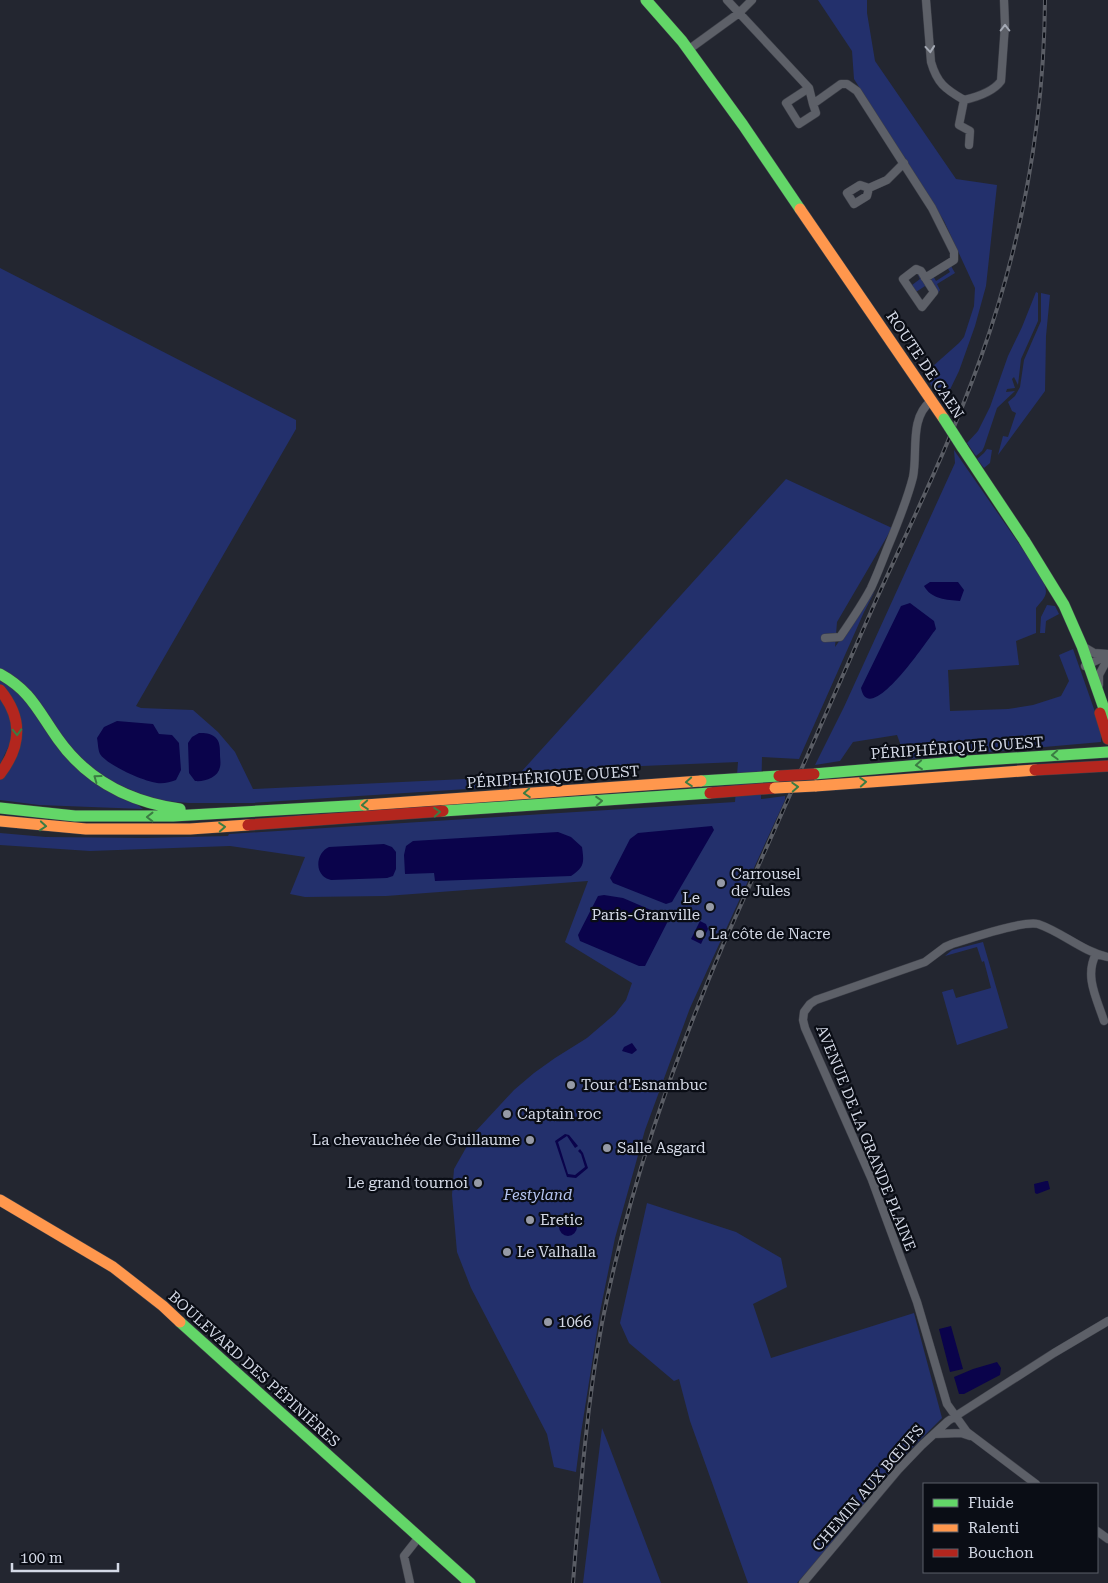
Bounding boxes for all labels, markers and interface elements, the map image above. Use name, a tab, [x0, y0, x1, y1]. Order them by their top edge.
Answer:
one-way arrow	[1000, 23, 1010, 31]
one-way arrow	[924, 45, 935, 53]
street label: ROUTE DE CAEN	[882, 308, 968, 422]
one-way arrow	[12, 728, 22, 736]
street label: PÉRIPHÉRIQUE OUEST	[870, 733, 1044, 763]
one-way arrow	[1051, 750, 1059, 761]
one-way arrow	[915, 759, 923, 770]
street label: PÉRIPHÉRIQUE OUEST	[466, 762, 640, 792]
one-way arrow	[94, 776, 103, 784]
one-way arrow	[685, 776, 693, 787]
one-way arrow	[859, 777, 867, 788]
one-way arrow	[791, 782, 799, 793]
one-way arrow	[523, 788, 531, 799]
one-way arrow	[595, 796, 603, 807]
one-way arrow	[361, 799, 369, 810]
one-way arrow	[433, 807, 441, 818]
one-way arrow	[146, 812, 154, 822]
one-way arrow	[39, 820, 47, 831]
one-way arrow	[218, 822, 226, 833]
place label: Carrousel de Jules	[731, 865, 801, 900]
marker: Carrousel de Jules	[715, 877, 727, 889]
place label: Le Paris-Granville	[591, 889, 700, 924]
marker: Le Paris-Granville	[704, 901, 716, 913]
place label: La côte de Nacre	[710, 925, 830, 943]
marker: La côte de Nacre	[694, 928, 706, 940]
street label: AVENUE DE LA GRANDE PLAINE	[812, 1022, 920, 1254]
place label: Tour d'Esnambuc	[581, 1076, 707, 1094]
marker: Tour d'Esnambuc	[565, 1079, 577, 1091]
place label: Captain roc	[517, 1105, 601, 1123]
marker: Captain roc	[501, 1108, 513, 1120]
place label: La chevauchée de Guillaume	[312, 1131, 520, 1149]
marker: La chevauchée de Guillaume	[524, 1134, 536, 1146]
place label: Salle Asgard	[617, 1139, 706, 1157]
marker: Salle Asgard	[601, 1142, 613, 1154]
place label: Le grand tournoi	[347, 1174, 468, 1192]
marker: Le grand tournoi	[472, 1177, 484, 1189]
park label: Festyland	[503, 1186, 572, 1204]
place label: Eretic	[540, 1211, 583, 1229]
marker: Eretic	[524, 1214, 536, 1226]
place label: Le Valhalla	[517, 1243, 596, 1261]
marker: Le Valhalla	[501, 1246, 513, 1258]
street label: BOULEVARD DES PÉPINIÈRES	[165, 1287, 343, 1451]
place label: 1066	[558, 1313, 592, 1331]
marker: 1066	[542, 1316, 554, 1328]
street label: CHEMIN AUX BŒUFS	[808, 1421, 928, 1555]
legend	[923, 1483, 1098, 1573]
text: Fluide	[968, 1494, 1014, 1512]
text: Ralenti	[968, 1519, 1020, 1537]
scale bar	[12, 1540, 119, 1572]
text: Bouchon	[968, 1544, 1034, 1562]
text: 100 m	[20, 1549, 63, 1567]

